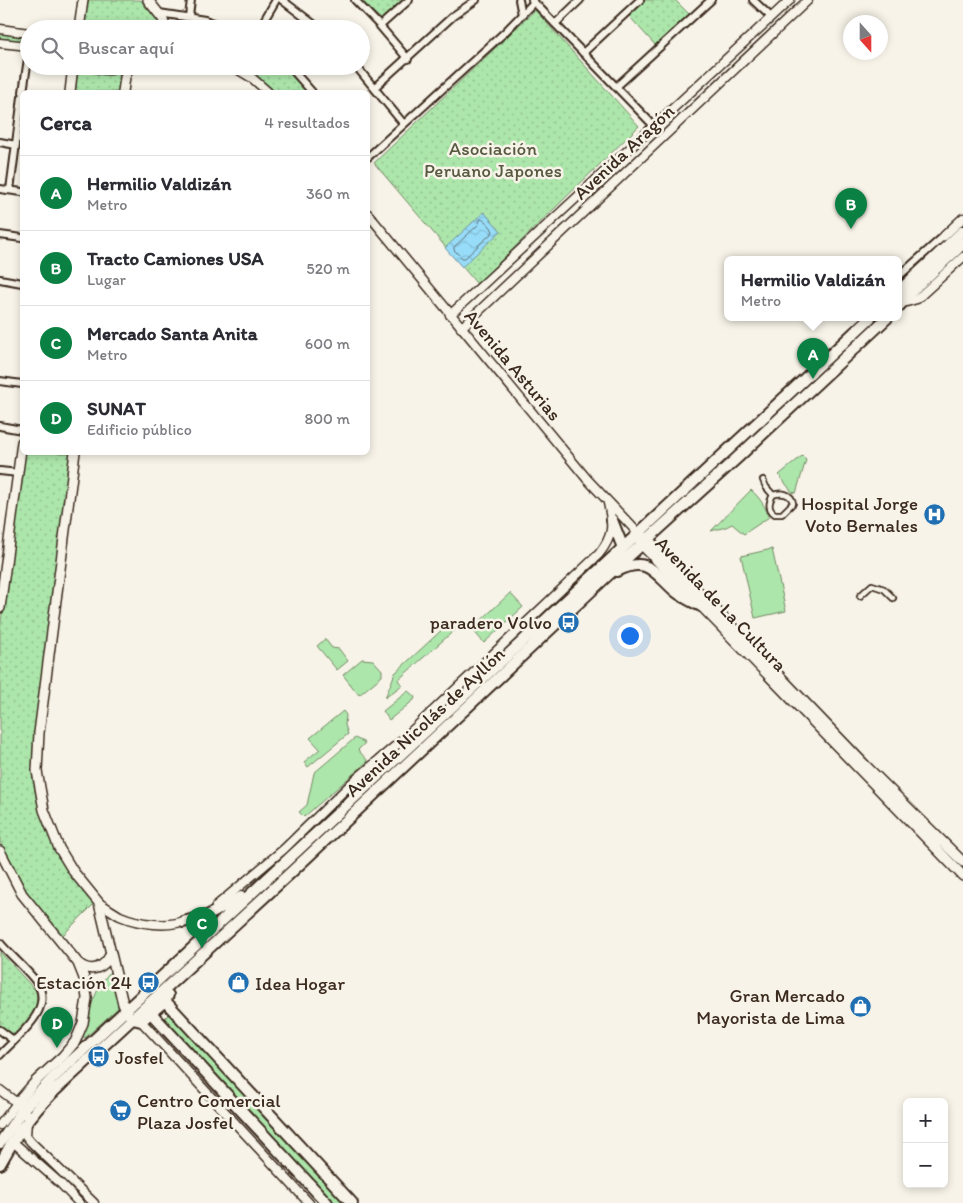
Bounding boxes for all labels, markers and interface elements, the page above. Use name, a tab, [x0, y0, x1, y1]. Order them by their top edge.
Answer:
north arrow	[843, 15, 888, 60]
search box	[20, 20, 370, 75]
icon: search	[38, 34, 66, 62]
text: Buscar aquí	[78, 36, 174, 59]
street label: Avenida Aragón	[569, 99, 679, 204]
text: Cerca	[40, 110, 92, 135]
text: 4 resultados	[264, 113, 350, 132]
park label: Asociación Peruano Japones	[424, 137, 562, 182]
text: Hermilio Valdizán	[87, 172, 231, 195]
text: A	[51, 184, 61, 203]
text: 360 m	[306, 184, 350, 203]
pin: B	[835, 188, 867, 229]
text: Metro	[87, 195, 127, 214]
text: Tracto Camiones USA	[87, 247, 264, 270]
popup	[724, 256, 902, 321]
text: B	[51, 259, 61, 278]
text: 520 m	[306, 259, 350, 278]
text: Hermilio Valdizán	[741, 268, 885, 291]
text: Lugar	[87, 270, 126, 289]
text: Metro	[741, 291, 781, 310]
street label: Avenida Asturias	[460, 305, 566, 425]
text: Mercado Santa Anita	[87, 322, 258, 345]
text: C	[51, 334, 61, 353]
text: 600 m	[305, 334, 350, 353]
pin: A	[797, 338, 829, 379]
text: Metro	[87, 345, 127, 364]
text: SUNAT	[87, 397, 146, 420]
text: D	[51, 409, 61, 428]
text: 800 m	[304, 409, 350, 428]
text: Edificio público	[87, 420, 192, 439]
place label: Hospital Jorge Voto Bernales	[801, 492, 918, 537]
hospital icon: Hospital Jorge Voto Bernales	[922, 502, 946, 526]
street label: Avenida de La Cultura	[651, 532, 791, 676]
bus stop icon: paradero Volvo	[556, 610, 580, 634]
place label: paradero Volvo	[430, 611, 552, 634]
your location	[617, 623, 643, 649]
street label: Avenida Nicolás de Ayllón	[341, 642, 509, 802]
pin: C	[186, 907, 218, 948]
bus stop icon: Estación 24	[136, 970, 160, 994]
place label: Estación 24	[36, 971, 132, 994]
shop icon: Idea Hogar	[227, 971, 251, 995]
place label: Idea Hogar	[255, 972, 346, 995]
place label: Gran Mercado Mayorista de Lima	[696, 984, 845, 1029]
shop icon: Gran Mercado Mayorista de Lima	[849, 994, 873, 1018]
pin: D	[41, 1007, 73, 1048]
bus stop icon: Josfel	[87, 1045, 111, 1069]
place label: Josfel	[115, 1046, 164, 1069]
place label: Centro Comercial Plaza Josfel	[137, 1089, 281, 1134]
map controls	[903, 1098, 948, 1188]
button: +	[903, 1098, 948, 1143]
supermarket icon: Centro Comercial Plaza Josfel	[109, 1099, 133, 1123]
button: −	[903, 1143, 948, 1188]

